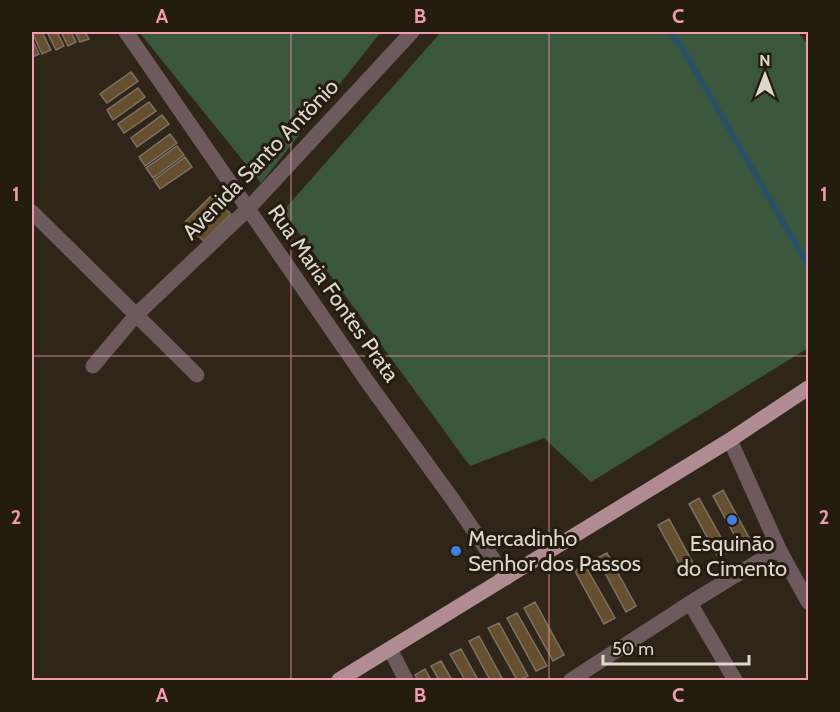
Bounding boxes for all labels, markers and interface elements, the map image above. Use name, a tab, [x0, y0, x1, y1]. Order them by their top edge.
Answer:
text: A	[156, 4, 169, 28]
text: B	[414, 4, 426, 28]
text: C	[672, 4, 684, 28]
north arrow	[735, 45, 795, 105]
text: N	[759, 51, 771, 70]
street label: Avenida Santo Antônio	[177, 73, 344, 245]
text: 1	[12, 182, 20, 206]
text: 1	[820, 182, 828, 206]
street label: Rua Maria Fontes Prata	[262, 199, 405, 388]
text: 2	[11, 505, 21, 529]
text: 2	[819, 505, 829, 529]
marker: Esquinão do Cimento	[725, 513, 739, 527]
place label: Mercadinho Senhor dos Passos	[468, 525, 641, 577]
place label: Esquinão do Cimento	[677, 530, 787, 582]
marker: Mercadinho Senhor dos Passos	[449, 544, 463, 558]
scale bar	[603, 628, 748, 666]
text: 50 m	[612, 638, 654, 660]
text: A	[156, 683, 169, 707]
text: B	[414, 683, 426, 707]
text: C	[672, 683, 684, 707]

